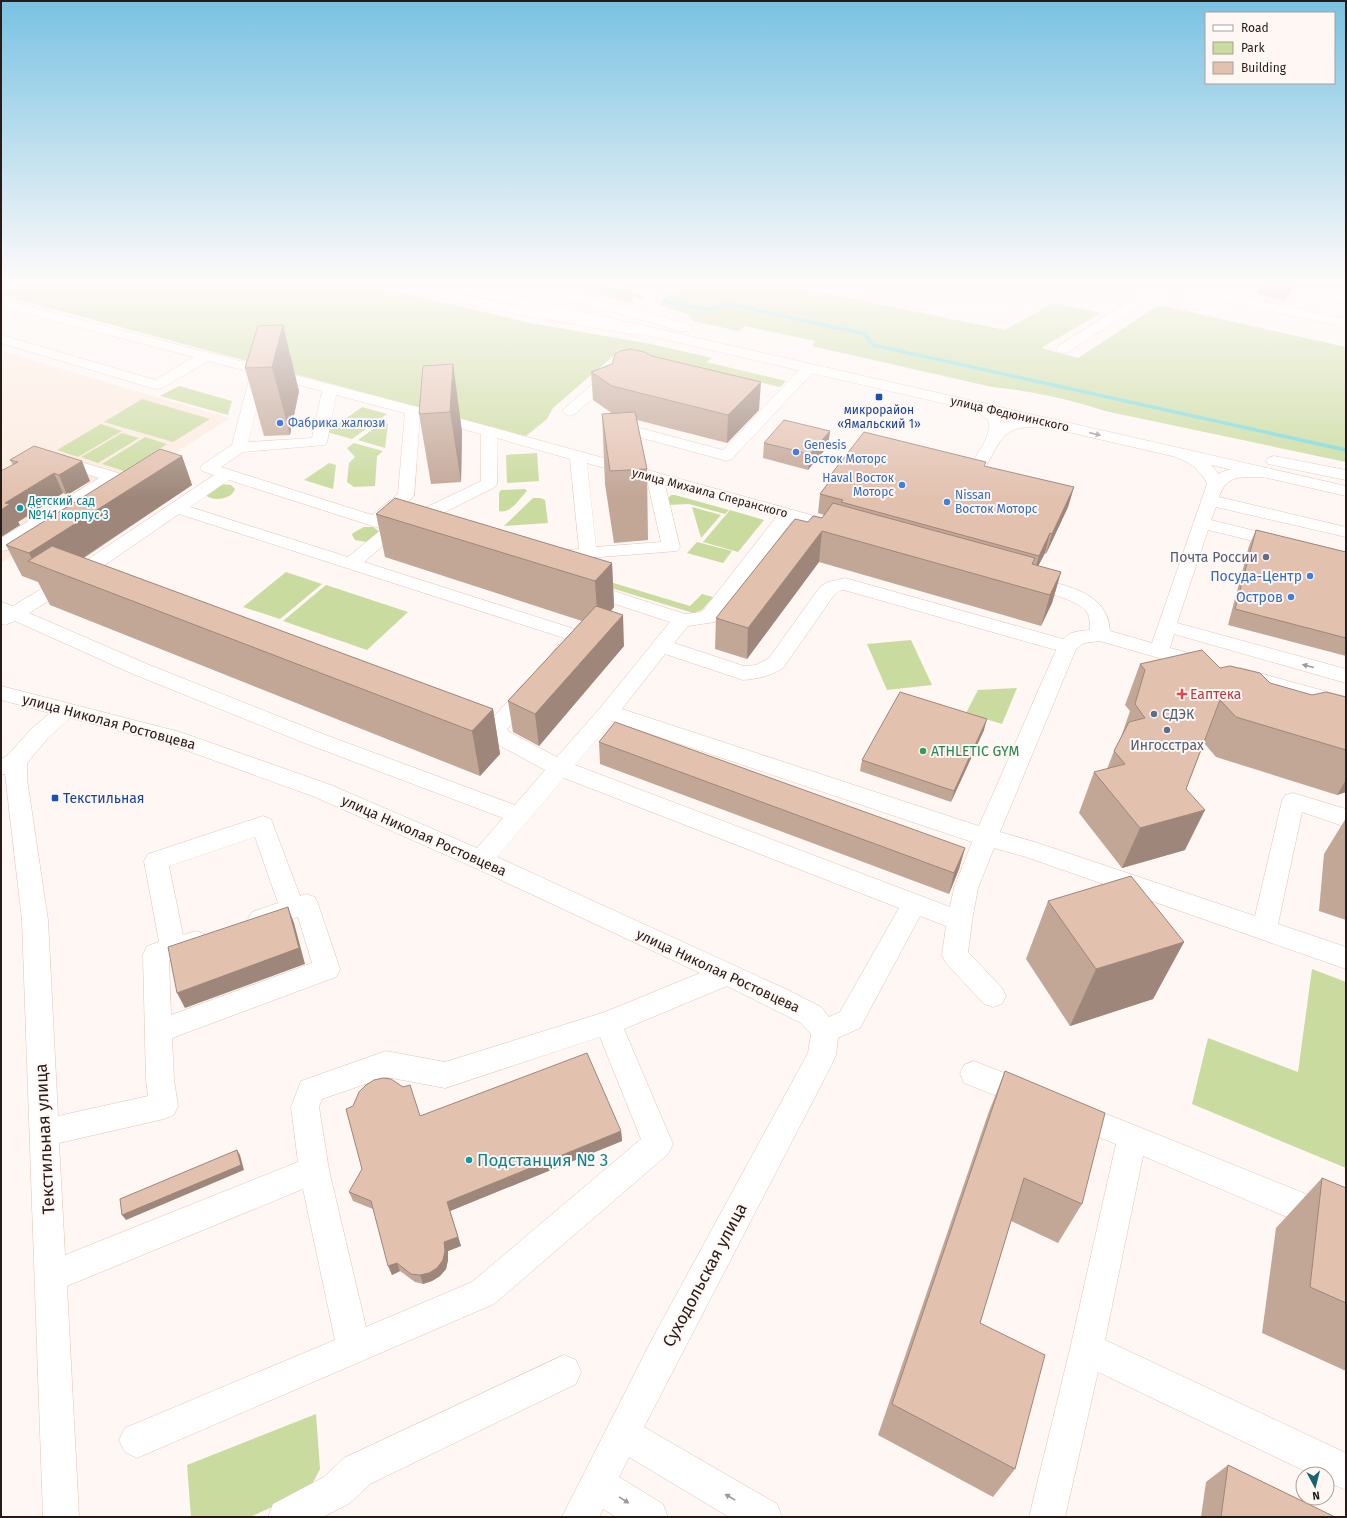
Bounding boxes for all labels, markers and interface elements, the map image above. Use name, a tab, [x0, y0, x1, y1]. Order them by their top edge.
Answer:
legend	[1205, 12, 1335, 84]
text: Road	[1241, 21, 1269, 35]
text: Park	[1241, 41, 1265, 55]
text: Building	[1241, 61, 1287, 75]
marker: микрорайон «Ямальский 1»	[874, 392, 884, 402]
street label: улица Федюнинского	[949, 394, 1071, 434]
place label: микрорайон «Ямальский 1»	[837, 403, 921, 431]
place label: Фабрика жалюзи	[288, 416, 386, 430]
marker: Фабрика жалюзи	[275, 418, 285, 428]
one-way arrow	[1089, 431, 1101, 437]
place label: Genesis Восток Моторс	[804, 438, 887, 466]
marker: Genesis Восток Моторс	[791, 447, 801, 457]
street label: улица Михаила Сперанского	[631, 465, 789, 521]
place label: Haval Восток Моторс	[822, 471, 895, 499]
marker: Haval Восток Моторс	[897, 480, 907, 490]
place label: Nissan Восток Моторс	[955, 488, 1038, 516]
place label: Детский сад №141 корпус 3	[27, 494, 109, 522]
marker: Nissan Восток Моторс	[942, 497, 952, 507]
marker: Детский сад №141 корпус 3	[15, 503, 25, 513]
place label: Почта России	[1170, 549, 1258, 566]
marker: Почта России	[1261, 552, 1271, 562]
place label: Посуда-Центр	[1210, 568, 1302, 585]
marker: Посуда-Центр	[1305, 571, 1315, 581]
place label: Остров	[1236, 589, 1283, 606]
marker: Остров	[1286, 592, 1296, 602]
one-way arrow	[1302, 663, 1314, 669]
place label: Еаптека	[1190, 686, 1241, 703]
marker: Еаптека	[1177, 689, 1187, 699]
street label: улица Николая Ростовцева	[21, 691, 197, 753]
place label: СДЭК	[1162, 706, 1195, 723]
marker: СДЭК	[1149, 709, 1159, 719]
marker: Ингосстрах	[1162, 725, 1172, 735]
place label: Ингосстрах	[1130, 737, 1204, 754]
place label: ATHLETIC GYM	[931, 743, 1019, 760]
marker: ATHLETIC GYM	[918, 746, 928, 756]
place label: Текстильная	[63, 790, 145, 807]
street label: улица Николая Ростовцева	[339, 792, 509, 880]
marker: Текстильная	[50, 793, 60, 803]
street label: улица Николая Ростовцева	[633, 926, 803, 1016]
street label: Текстильная улица	[31, 1063, 59, 1215]
place label: Подстанция № 3	[477, 1150, 608, 1171]
marker: Подстанция № 3	[464, 1155, 474, 1165]
street label: Суходольская улица	[658, 1200, 752, 1350]
north arrow	[1295, 1466, 1335, 1506]
text: N	[1312, 1489, 1321, 1502]
one-way arrow	[724, 1494, 736, 1501]
one-way arrow	[618, 1497, 630, 1504]

